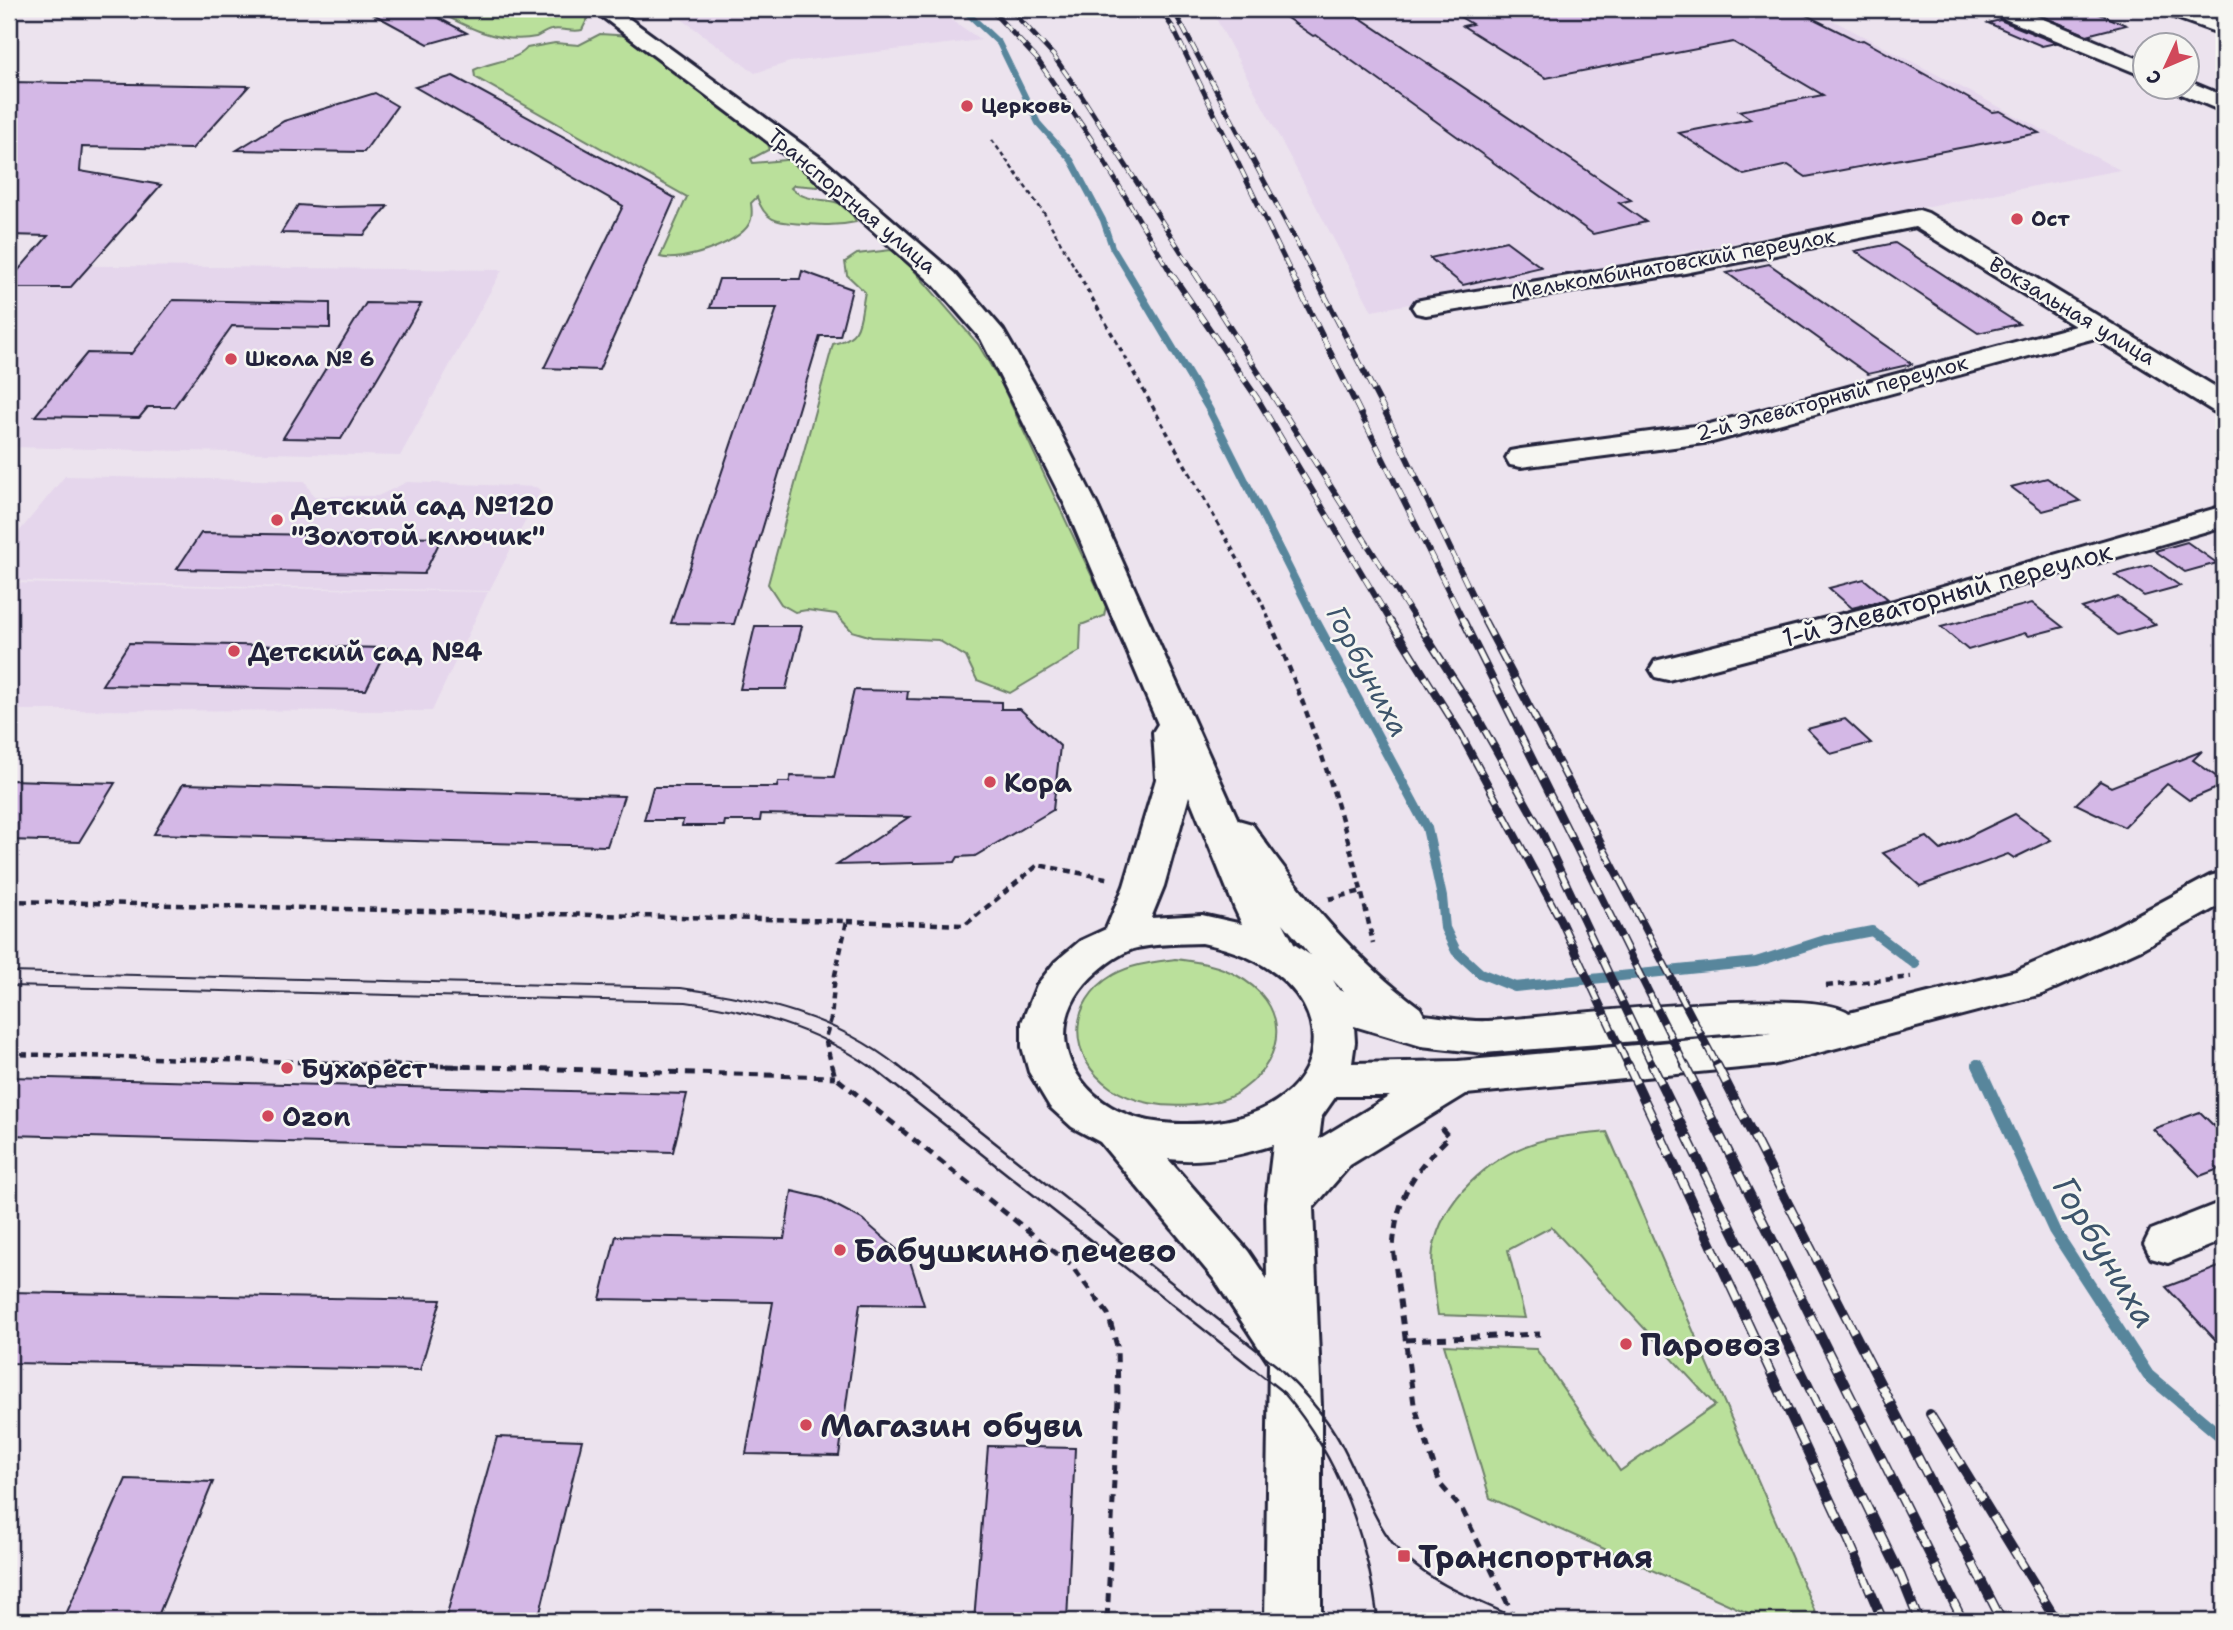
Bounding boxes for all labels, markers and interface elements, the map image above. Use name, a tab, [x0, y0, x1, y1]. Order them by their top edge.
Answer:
north arrow	[2132, 32, 2202, 102]
text: С	[2141, 65, 2167, 90]
place label: Церковь	[981, 92, 1072, 120]
marker: Церковь	[959, 98, 975, 114]
street label: Транспортная улица	[762, 122, 942, 280]
place label: Ост	[2031, 205, 2070, 233]
marker: Ост	[2009, 211, 2025, 227]
street label: Мелькомбинатовский переулок	[1509, 222, 1837, 306]
street label: Вокзальная улица	[1984, 250, 2160, 372]
place label: Школа № 6	[245, 345, 374, 373]
street label: 2-й Элеваторный переулок	[1693, 348, 1971, 448]
marker: Школа № 6	[223, 351, 239, 367]
place label: Детский сад №120 "Золотой ключик"	[291, 488, 554, 553]
marker: Детский сад №120 "Золотой ключик"	[269, 512, 285, 528]
street label: 1-й Элеваторный переулок	[1778, 533, 2116, 655]
water label: Горбуниха	[1317, 599, 1419, 743]
place label: Детский сад №4	[248, 634, 483, 669]
marker: Детский сад №4	[226, 643, 242, 659]
place label: Кора	[1004, 765, 1072, 800]
marker: Кора	[982, 774, 998, 790]
place label: Бухарест	[301, 1051, 428, 1086]
marker: Бухарест	[279, 1060, 295, 1076]
place label: Ozon	[282, 1099, 351, 1134]
marker: Ozon	[260, 1108, 276, 1124]
water label: Горбуниха	[2042, 1168, 2168, 1336]
place label: Бабушкино печево	[854, 1229, 1177, 1272]
marker: Бабушкино печево	[832, 1242, 848, 1258]
place label: Паровоз	[1640, 1323, 1781, 1366]
marker: Паровоз	[1618, 1336, 1634, 1352]
place label: Магазин обуви	[820, 1404, 1083, 1447]
marker: Магазин обуви	[798, 1417, 814, 1433]
place label: Транспортная	[1418, 1535, 1653, 1578]
marker: Транспортная	[1396, 1548, 1412, 1564]

